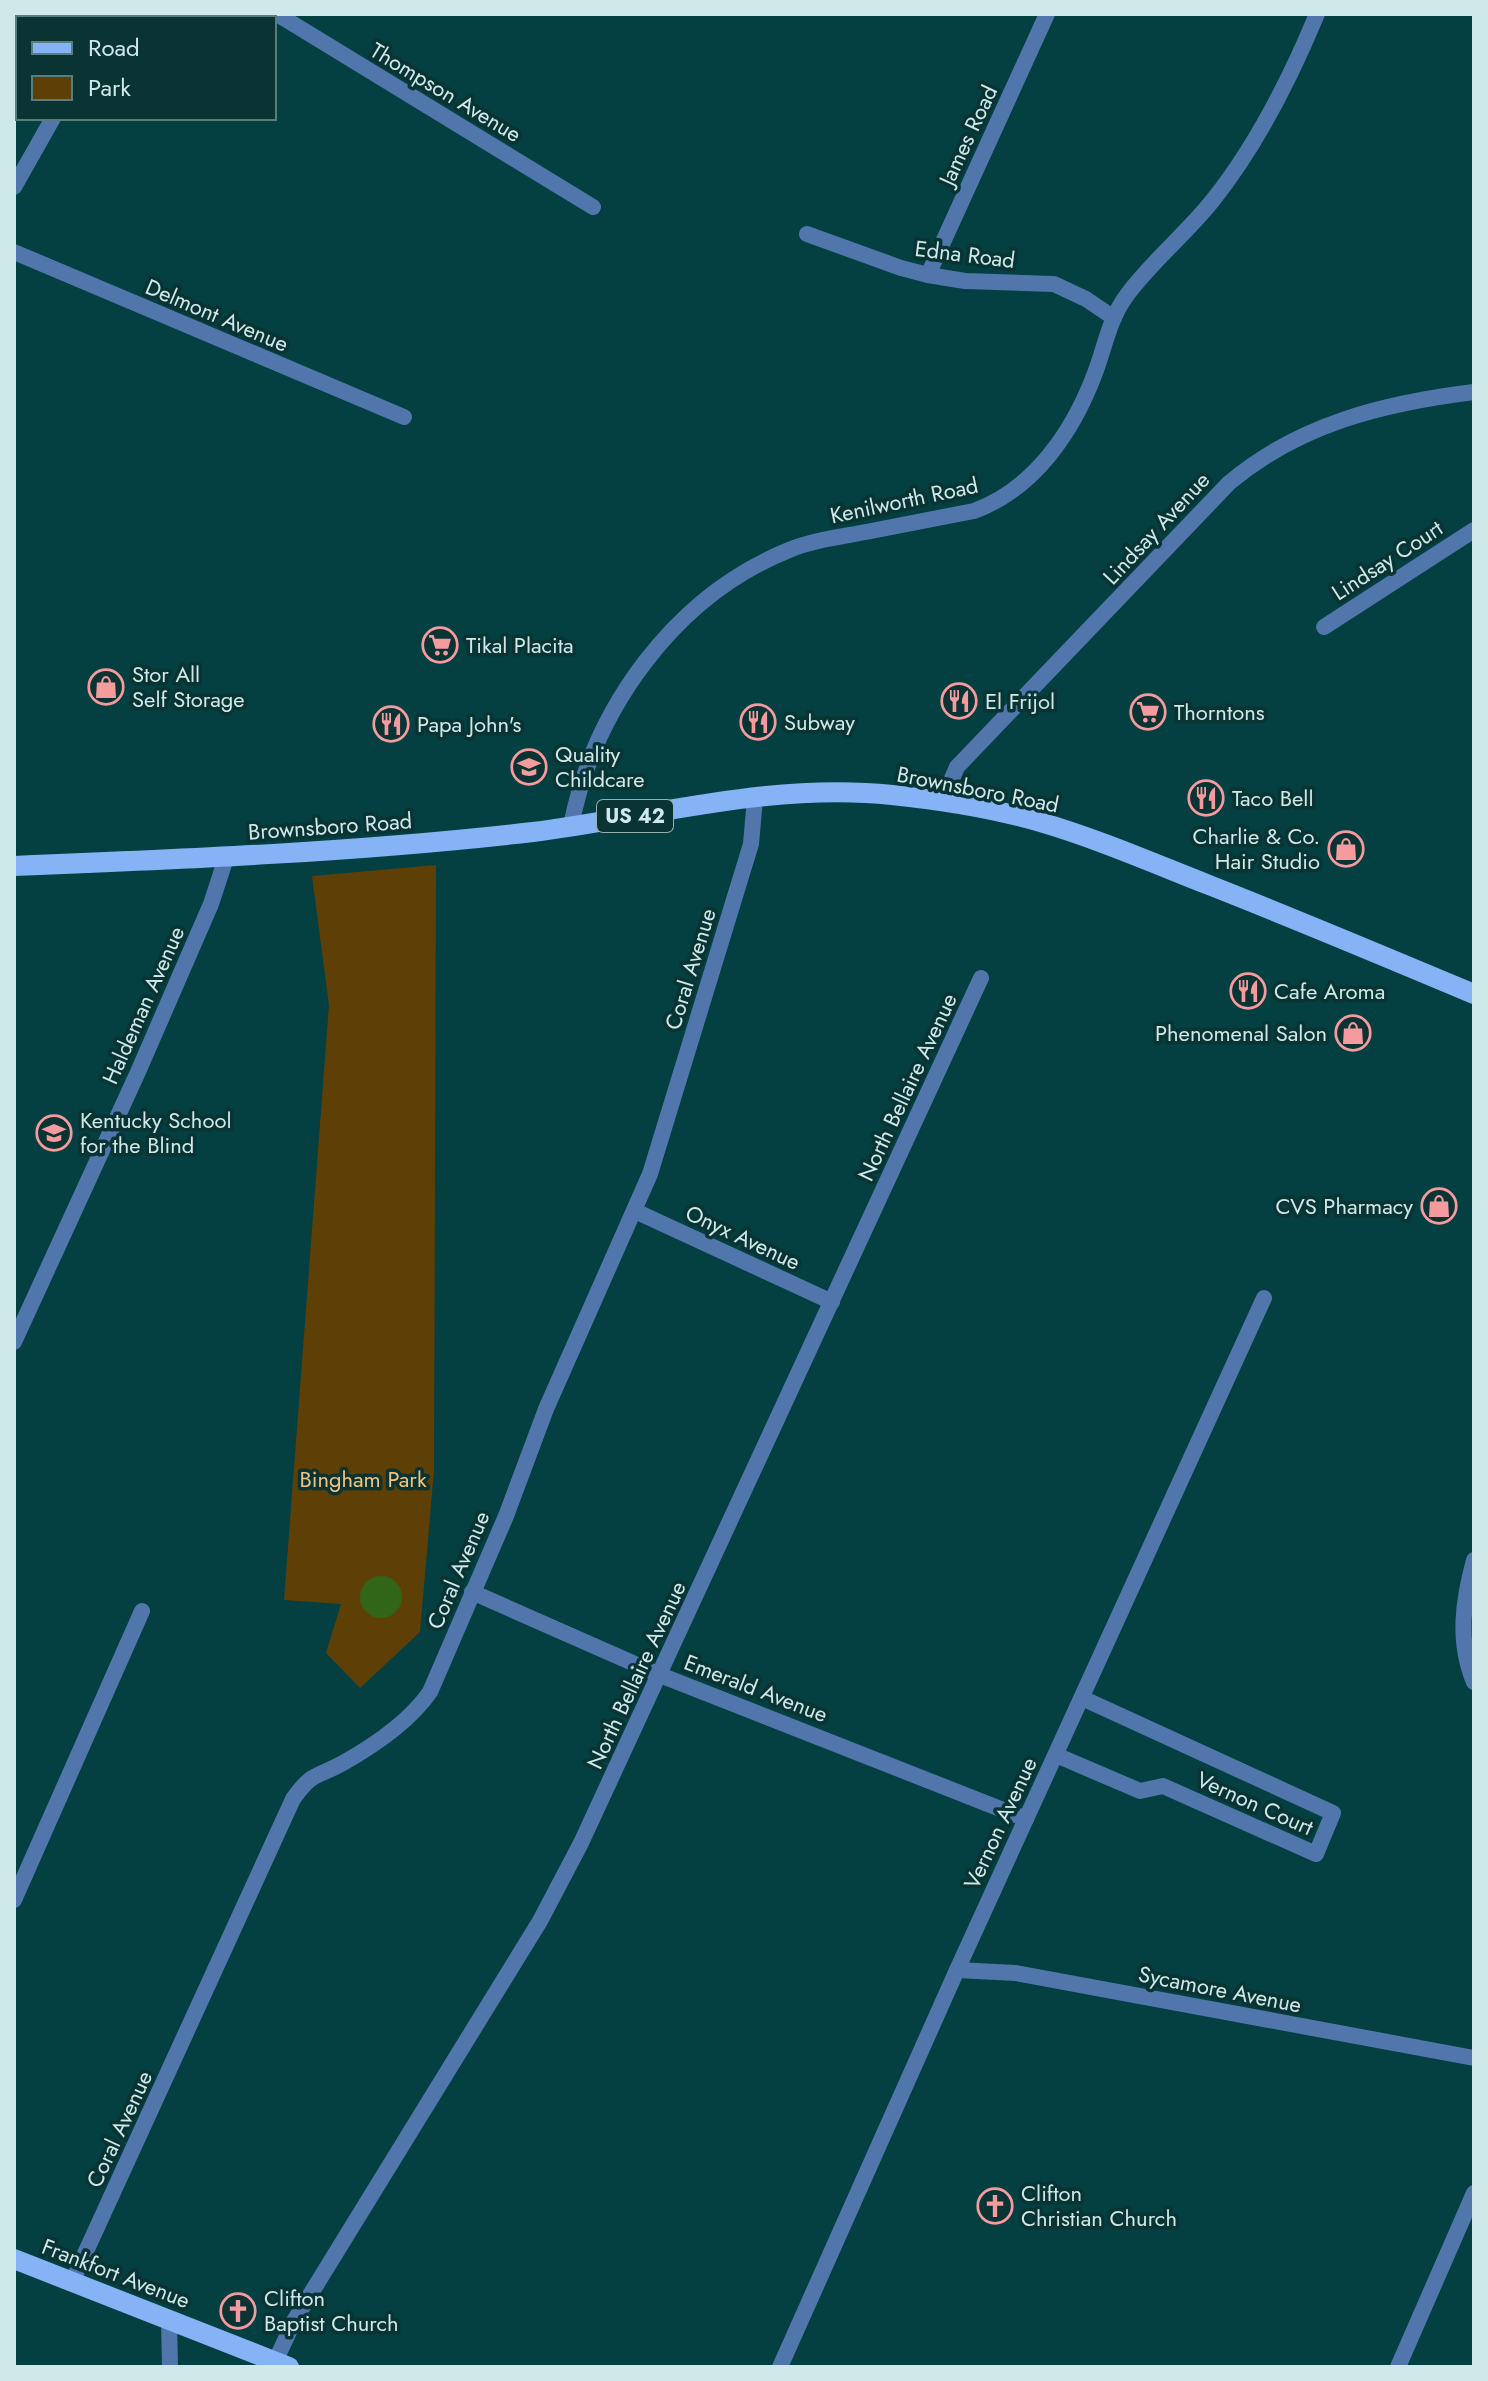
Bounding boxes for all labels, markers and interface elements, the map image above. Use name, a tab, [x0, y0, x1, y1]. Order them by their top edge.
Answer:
legend	[16, 16, 276, 120]
text: Road	[88, 30, 140, 65]
street label: Thompson Avenue	[364, 34, 528, 150]
text: Park	[88, 70, 131, 105]
street label: James Road	[930, 80, 1005, 193]
street label: Edna Road	[913, 232, 1017, 276]
street label: Delmont Avenue	[141, 270, 293, 360]
street label: Lindsay Avenue	[1095, 464, 1217, 592]
street label: Kenilworth Road	[827, 469, 981, 531]
street label: Lindsay Court	[1325, 512, 1449, 608]
supermarket icon: Tikal Placita	[421, 626, 459, 664]
place label: Tikal Placita	[466, 629, 574, 661]
place label: Stor All Self Storage	[132, 658, 245, 715]
shop icon: Stor All Self Storage	[87, 668, 125, 706]
restaurant icon: El Frijol	[940, 682, 978, 720]
place label: El Frijol	[985, 685, 1055, 717]
supermarket icon: Thorntons	[1129, 693, 1167, 731]
place label: Thorntons	[1174, 696, 1265, 728]
restaurant icon: Subway	[739, 703, 777, 741]
restaurant icon: Papa John's	[372, 705, 410, 743]
place label: Subway	[784, 706, 855, 738]
place label: Papa John's	[417, 708, 522, 740]
place label: Quality Childcare	[555, 738, 645, 795]
school or university icon: Quality Childcare	[510, 748, 548, 786]
street label: Brownsboro Road	[894, 758, 1062, 820]
restaurant icon: Taco Bell	[1187, 779, 1225, 817]
place label: Taco Bell	[1232, 782, 1313, 814]
road number: US 42	[597, 800, 673, 832]
street label: Brownsboro Road	[247, 804, 413, 848]
place label: Charlie & Co. Hair Studio	[1193, 820, 1320, 877]
shop icon: Charlie & Co. Hair Studio	[1327, 830, 1365, 868]
street label: Coral Avenue	[656, 904, 724, 1034]
street label: Haldeman Avenue	[94, 921, 192, 1089]
restaurant icon: Cafe Aroma	[1229, 972, 1267, 1010]
place label: Cafe Aroma	[1274, 975, 1385, 1007]
street label: North Bellaire Avenue	[849, 988, 965, 1186]
shop icon: Phenomenal Salon	[1334, 1014, 1372, 1052]
place label: Phenomenal Salon	[1155, 1017, 1327, 1049]
place label: Kentucky School for the Blind	[80, 1104, 232, 1161]
school or university icon: Kentucky School for the Blind	[35, 1114, 73, 1152]
shop icon: CVS Pharmacy	[1420, 1187, 1458, 1225]
place label: CVS Pharmacy	[1275, 1190, 1413, 1222]
street label: Onyx Avenue	[680, 1196, 806, 1278]
park label: Bingham Park	[299, 1463, 427, 1495]
street label: Coral Avenue	[419, 1506, 497, 1634]
street label: North Bellaire Avenue	[578, 1576, 694, 1774]
street label: Emerald Avenue	[680, 1646, 832, 1730]
street label: Vernon Avenue	[956, 1752, 1044, 1894]
street label: Vernon Court	[1191, 1763, 1319, 1843]
street label: Sycamore Avenue	[1136, 1958, 1304, 2020]
street label: Coral Avenue	[78, 2065, 160, 2193]
place label: Clifton Christian Church	[1021, 2177, 1177, 2234]
church icon: Clifton Christian Church	[976, 2187, 1014, 2225]
street label: Frankfort Avenue	[37, 2230, 195, 2316]
place label: Clifton Baptist Church	[264, 2282, 399, 2339]
church icon: Clifton Baptist Church	[219, 2292, 257, 2330]

